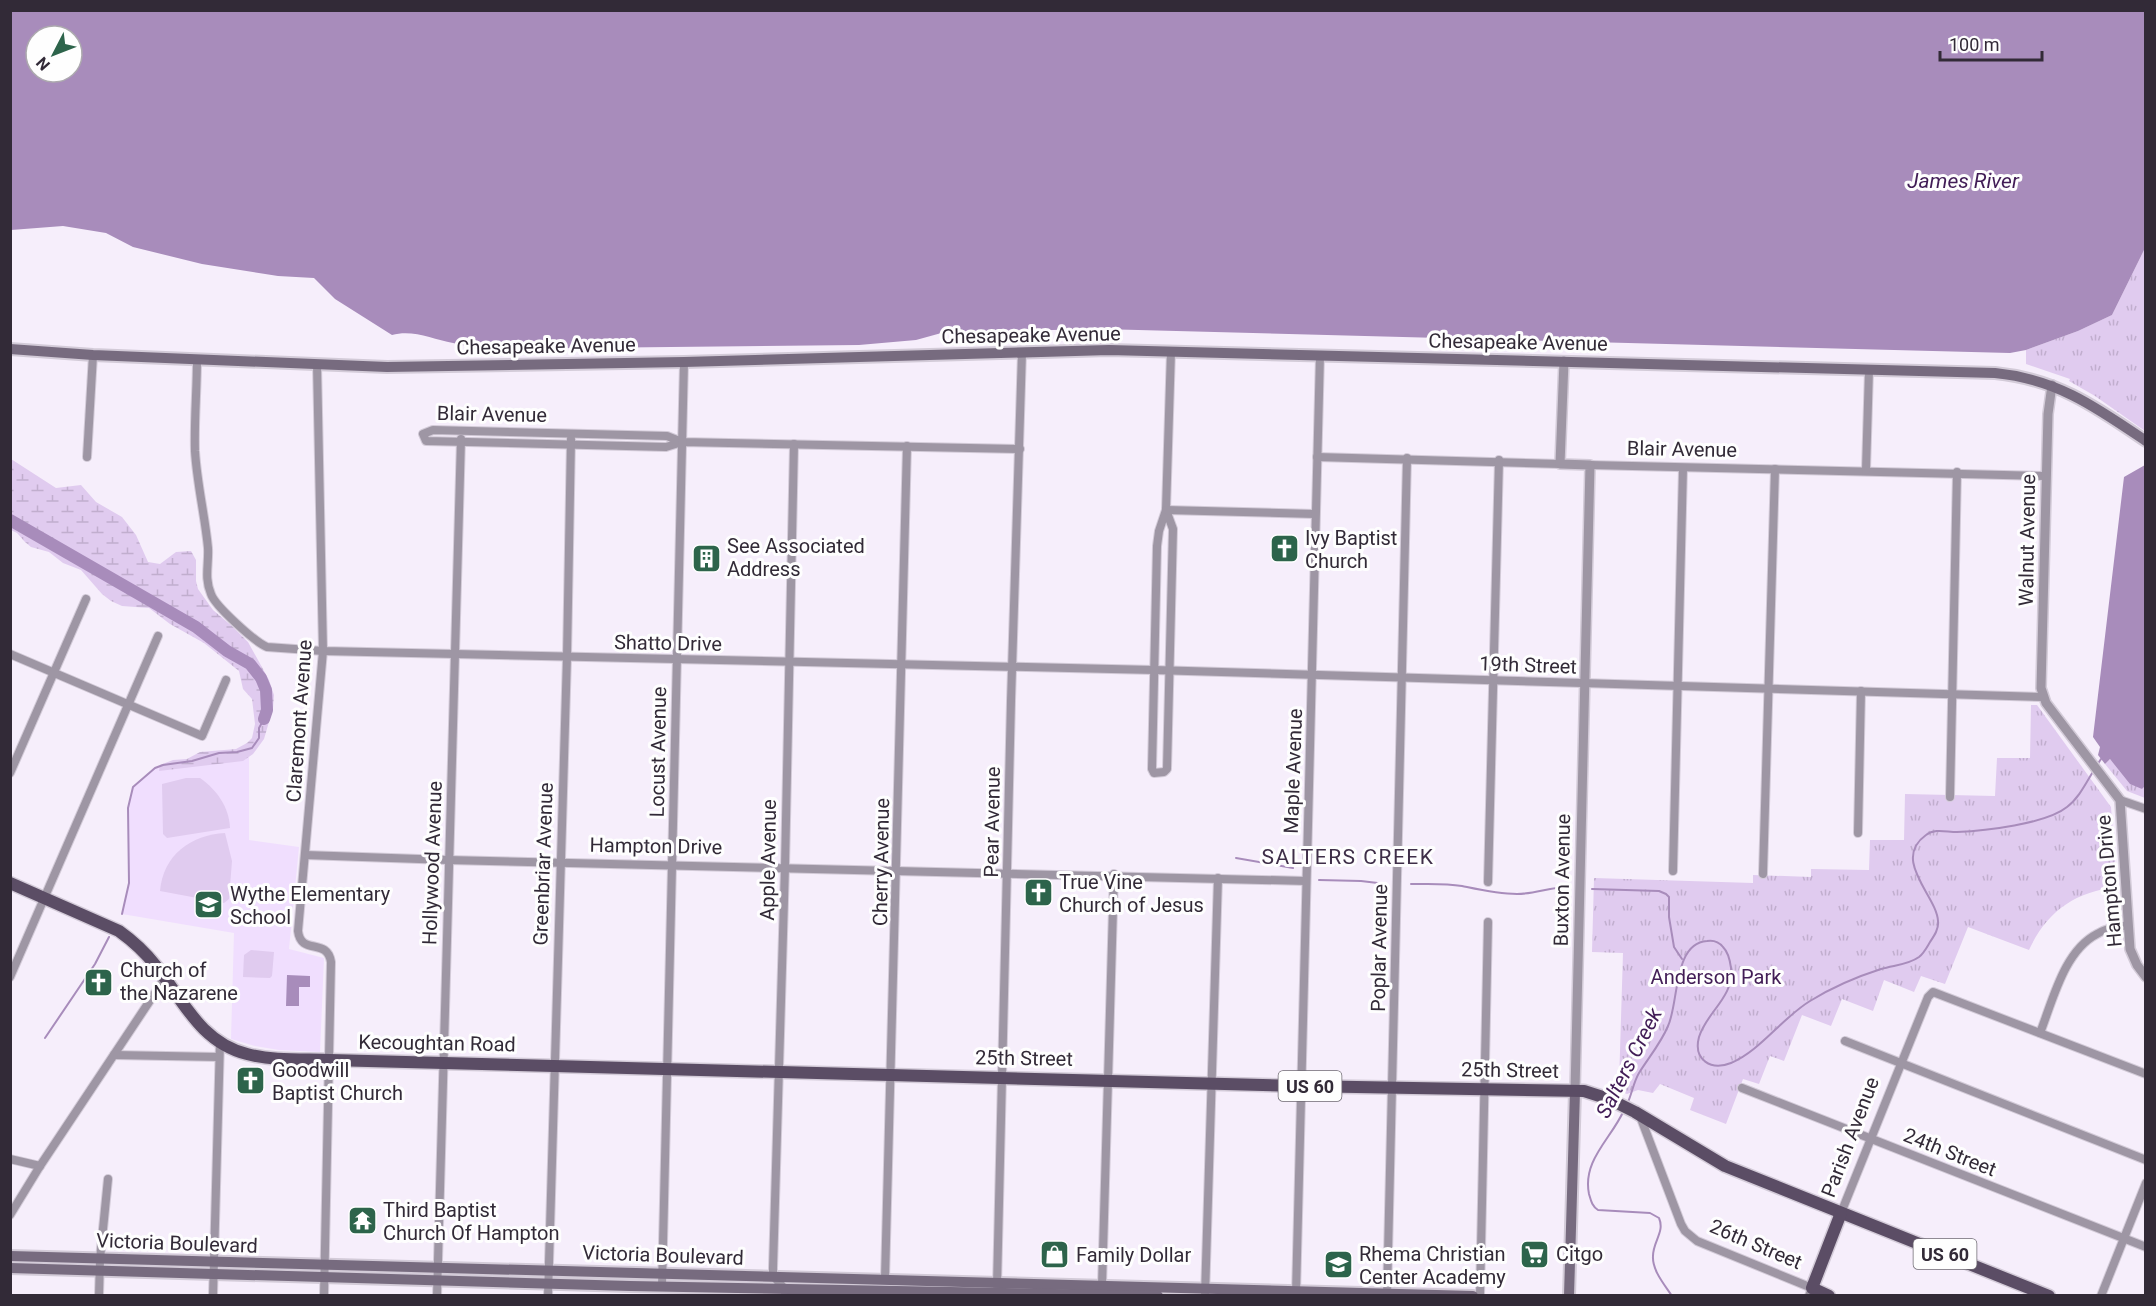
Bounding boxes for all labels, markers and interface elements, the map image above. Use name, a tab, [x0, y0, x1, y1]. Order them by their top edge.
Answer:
north arrow	[24, 24, 84, 84]
scale bar	[1940, 24, 2042, 62]
text: 100 m	[1949, 34, 2000, 55]
text: N	[32, 53, 54, 74]
water label: James River	[1907, 169, 2020, 193]
street label: Chesapeake Avenue	[941, 321, 1121, 349]
street label: Chesapeake Avenue	[1428, 328, 1608, 356]
street label: Chesapeake Avenue	[456, 332, 636, 360]
street label: Blair Avenue	[437, 401, 547, 427]
street label: Blair Avenue	[1627, 436, 1737, 462]
street label: Walnut Avenue	[2014, 474, 2040, 606]
place label: Ivy Baptist Church	[1305, 526, 1397, 573]
church icon: Ivy Baptist Church	[1268, 533, 1300, 565]
place label: See Associated Address	[727, 534, 865, 581]
building icon: See Associated Address	[690, 542, 722, 574]
street label: Shatto Drive	[614, 630, 722, 656]
street label: Claremont Avenue	[281, 639, 317, 803]
street label: 19th Street	[1479, 651, 1577, 679]
street label: Locust Avenue	[645, 686, 671, 818]
street label: Maple Avenue	[1279, 708, 1307, 834]
street label: Pear Avenue	[979, 766, 1005, 878]
street label: Hollywood Avenue	[417, 780, 447, 946]
street label: Greenbriar Avenue	[528, 782, 558, 946]
street label: Cherry Avenue	[868, 798, 894, 926]
street label: Apple Avenue	[755, 799, 781, 921]
street label: Buxton Avenue	[1549, 814, 1575, 946]
street label: Hampton Drive	[2091, 814, 2127, 948]
street label: Hampton Drive	[589, 833, 723, 859]
district label: SALTERS CREEK	[1262, 845, 1434, 869]
place label: True Vine Church of Jesus	[1059, 870, 1204, 917]
church icon: True Vine Church of Jesus	[1022, 877, 1054, 909]
place label: Wythe Elementary School	[230, 882, 391, 929]
street label: Poplar Avenue	[1366, 884, 1392, 1012]
school or university icon: Wythe Elementary School	[193, 889, 225, 921]
place label: Church of the Nazarene	[120, 958, 238, 1005]
park label: Anderson Park	[1651, 965, 1782, 989]
church icon: Church of the Nazarene	[83, 966, 115, 998]
water label: Salters Creek	[1591, 1003, 1667, 1122]
street label: Kecoughtan Road	[358, 1030, 516, 1056]
street label: 25th Street	[975, 1045, 1073, 1071]
street label: 25th Street	[1461, 1057, 1559, 1083]
place label: Goodwill Baptist Church	[272, 1058, 403, 1105]
church icon: Goodwill Baptist Church	[235, 1065, 267, 1097]
road number: US 60	[1278, 1071, 1342, 1101]
street label: Parish Avenue	[1816, 1074, 1884, 1200]
street label: 24th Street	[1900, 1123, 2000, 1181]
place label: Third Baptist Church Of Hampton	[383, 1198, 559, 1245]
temple icon: Third Baptist Church Of Hampton	[346, 1205, 378, 1237]
street label: 26th Street	[1706, 1214, 1806, 1274]
street label: Victoria Boulevard	[96, 1228, 258, 1258]
supermarket icon: Citgo	[1519, 1238, 1551, 1270]
shop icon: Family Dollar	[1039, 1239, 1071, 1271]
road number: US 60	[1914, 1239, 1976, 1269]
street label: Victoria Boulevard	[582, 1240, 744, 1270]
place label: Rhema Christian Center Academy	[1359, 1242, 1506, 1289]
place label: Citgo	[1556, 1242, 1603, 1266]
place label: Family Dollar	[1076, 1243, 1191, 1267]
school or university icon: Rhema Christian Center Academy	[1322, 1249, 1354, 1281]

